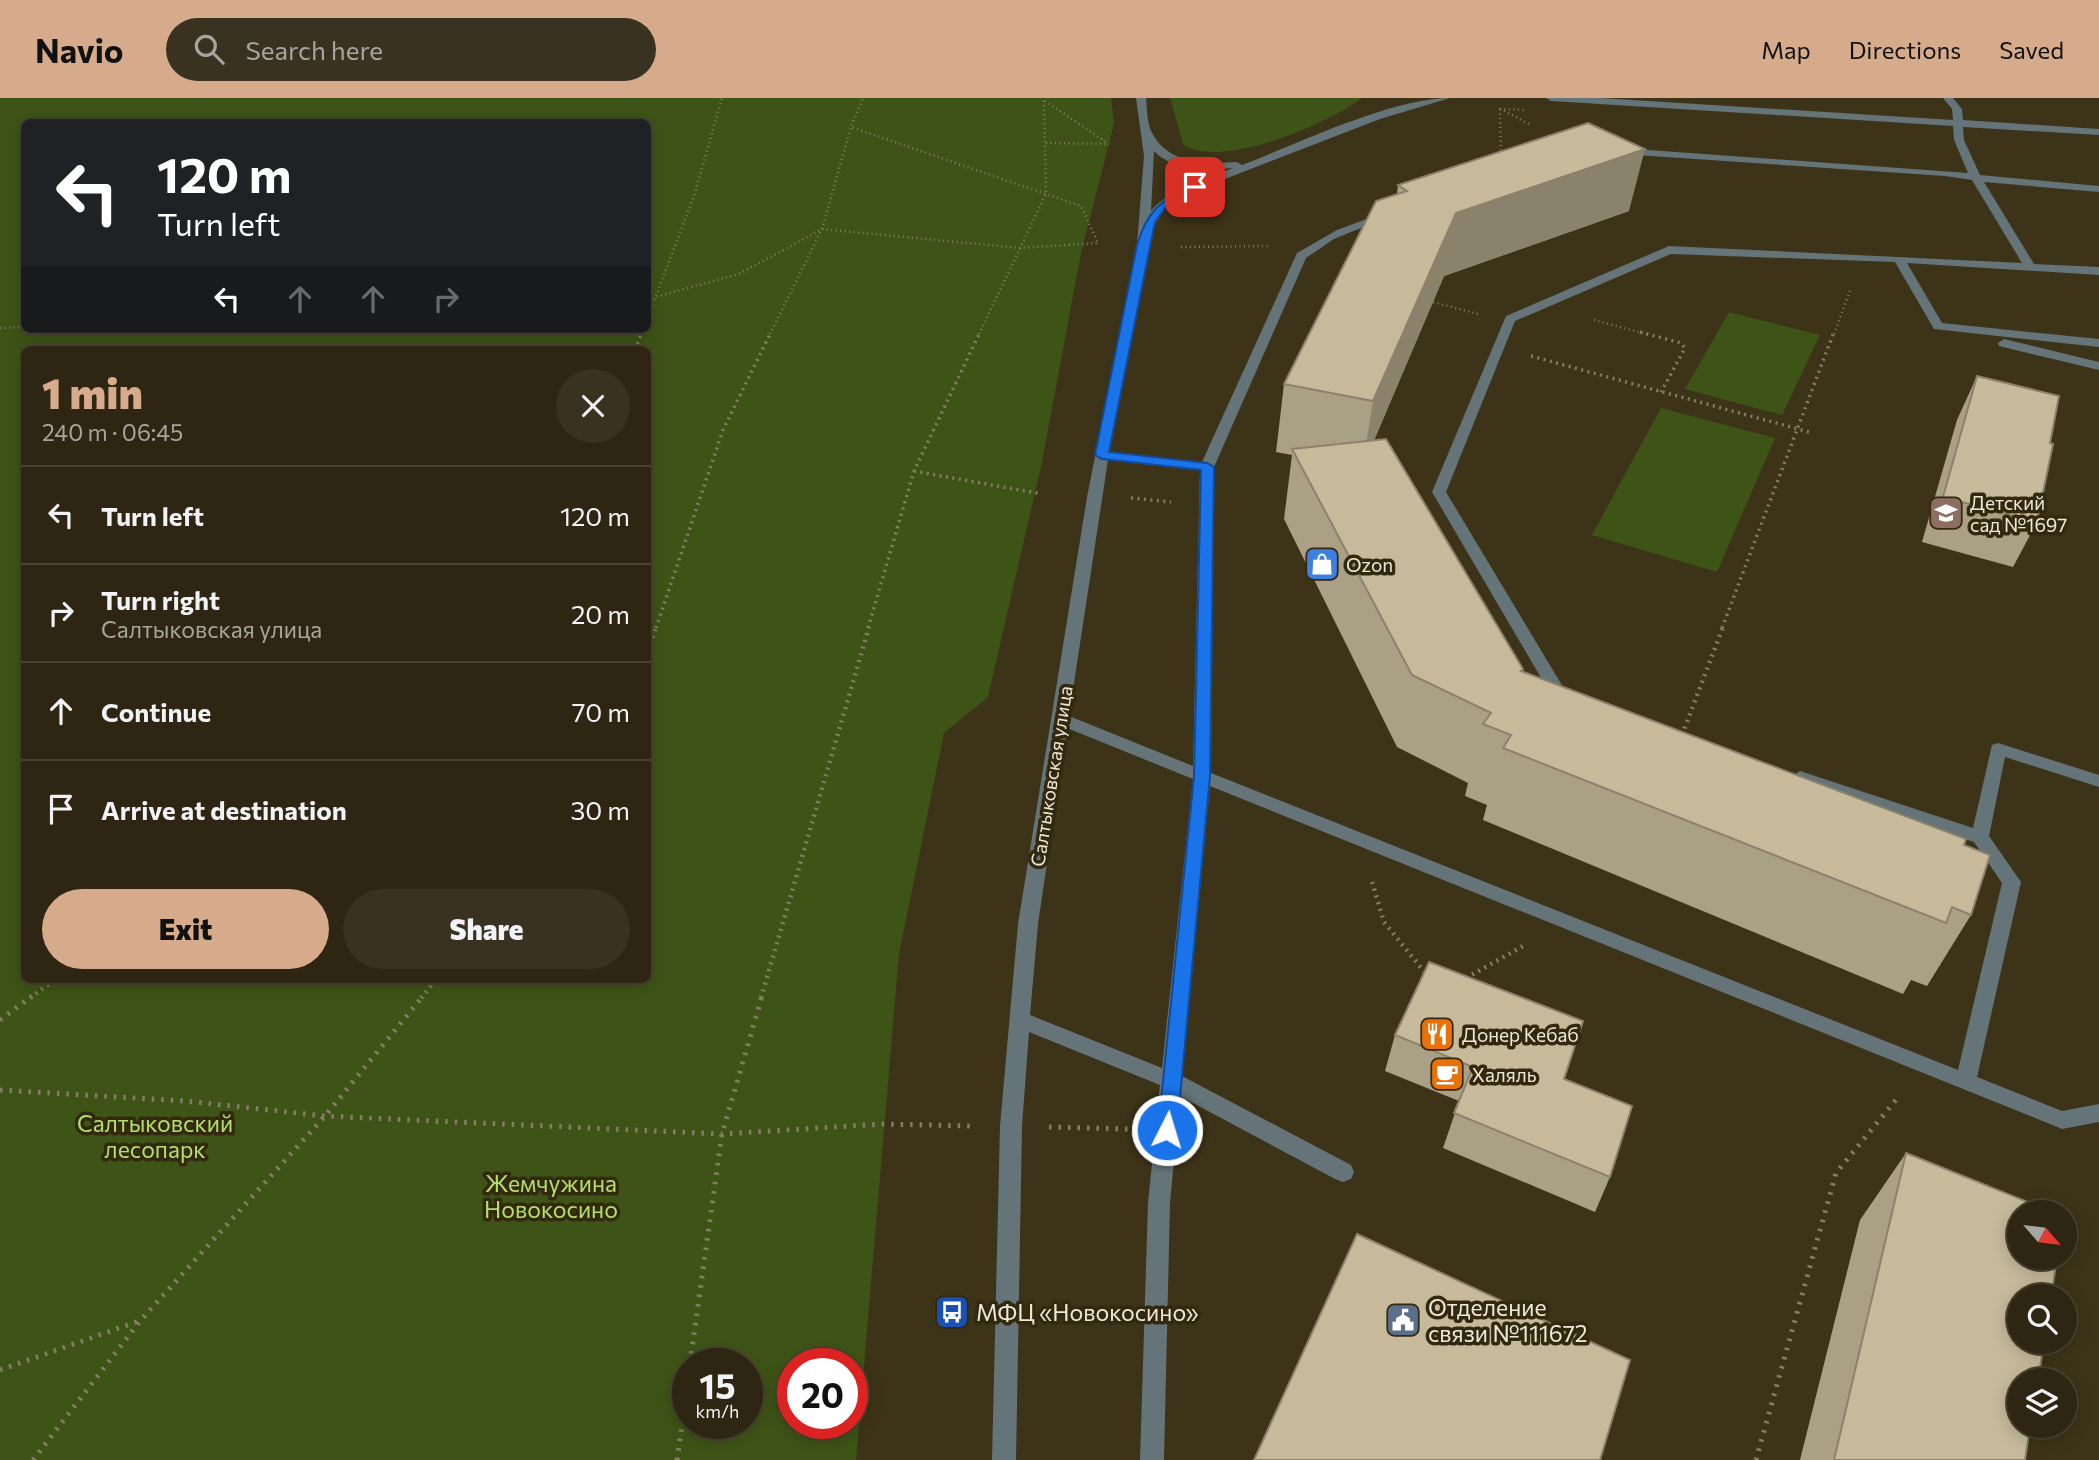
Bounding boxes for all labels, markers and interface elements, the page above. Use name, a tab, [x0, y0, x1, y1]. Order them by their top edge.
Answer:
search box	[166, 18, 656, 81]
text: Navio	[35, 29, 124, 70]
icon: search	[190, 30, 228, 68]
text: Search here	[246, 34, 383, 65]
text: Map	[1761, 35, 1811, 64]
text: Directions	[1849, 35, 1961, 64]
text: Saved	[1999, 35, 2064, 64]
text: 120 m	[157, 143, 291, 203]
icon: left	[42, 147, 133, 238]
pin	[1165, 157, 1225, 217]
icon: arrive	[1176, 168, 1214, 206]
text: Turn left	[157, 203, 281, 243]
icon: left	[208, 280, 246, 318]
icon: ahead	[281, 280, 319, 318]
icon: ahead	[354, 280, 392, 318]
icon: right	[427, 280, 465, 318]
text: 1 min	[42, 366, 143, 418]
button: close	[556, 369, 630, 443]
text: 240 m · 06:45	[42, 418, 183, 446]
place label: Детский сад №1697	[1970, 491, 2067, 536]
school or university icon: Детский сад №1697	[1927, 494, 1965, 532]
icon: left	[42, 496, 80, 534]
text: Turn left	[101, 500, 204, 531]
text: 120 m	[560, 500, 630, 531]
shop icon: Ozon	[1303, 545, 1341, 583]
place label: Ozon	[1346, 553, 1393, 576]
text: Turn right	[101, 584, 220, 615]
icon: right	[42, 594, 80, 632]
text: 20 m	[571, 598, 630, 629]
text: Салтыковская улица	[101, 615, 322, 643]
street label: Салтыковская улица	[1025, 684, 1077, 868]
icon: ahead	[42, 692, 80, 730]
text: Continue	[101, 696, 211, 727]
text: 70 m	[572, 696, 630, 727]
icon: arrive	[42, 790, 80, 828]
text: Arrive at destination	[101, 794, 347, 825]
text: 30 m	[571, 794, 630, 825]
button: Exit	[42, 889, 329, 969]
button: Share	[343, 889, 630, 969]
restaurant icon: Донер Кебаб	[1418, 1015, 1456, 1053]
place label: Донер Кебаб	[1462, 1023, 1579, 1046]
cafe icon: Халяль	[1428, 1055, 1466, 1093]
place label: Халяль	[1472, 1063, 1537, 1086]
position arrow	[1130, 1093, 1204, 1167]
park label: Салтыковский лесопарк	[77, 1109, 233, 1163]
park label: Жемчужина Новокосино	[484, 1169, 618, 1223]
north arrow	[2007, 1200, 2077, 1270]
map controls	[2007, 1200, 2077, 1438]
button: search	[2007, 1284, 2077, 1354]
bus stop icon: МФЦ «Новокосино»	[933, 1293, 971, 1331]
place label: Отделение связи №111672	[1428, 1293, 1588, 1347]
place label: МФЦ «Новокосино»	[976, 1298, 1199, 1326]
public building icon: Отделение связи №111672	[1384, 1301, 1422, 1339]
speed limit sign: 20	[777, 1348, 868, 1439]
text: 15	[699, 1363, 736, 1406]
button: layers	[2007, 1368, 2077, 1438]
text: km/h	[696, 1400, 739, 1422]

